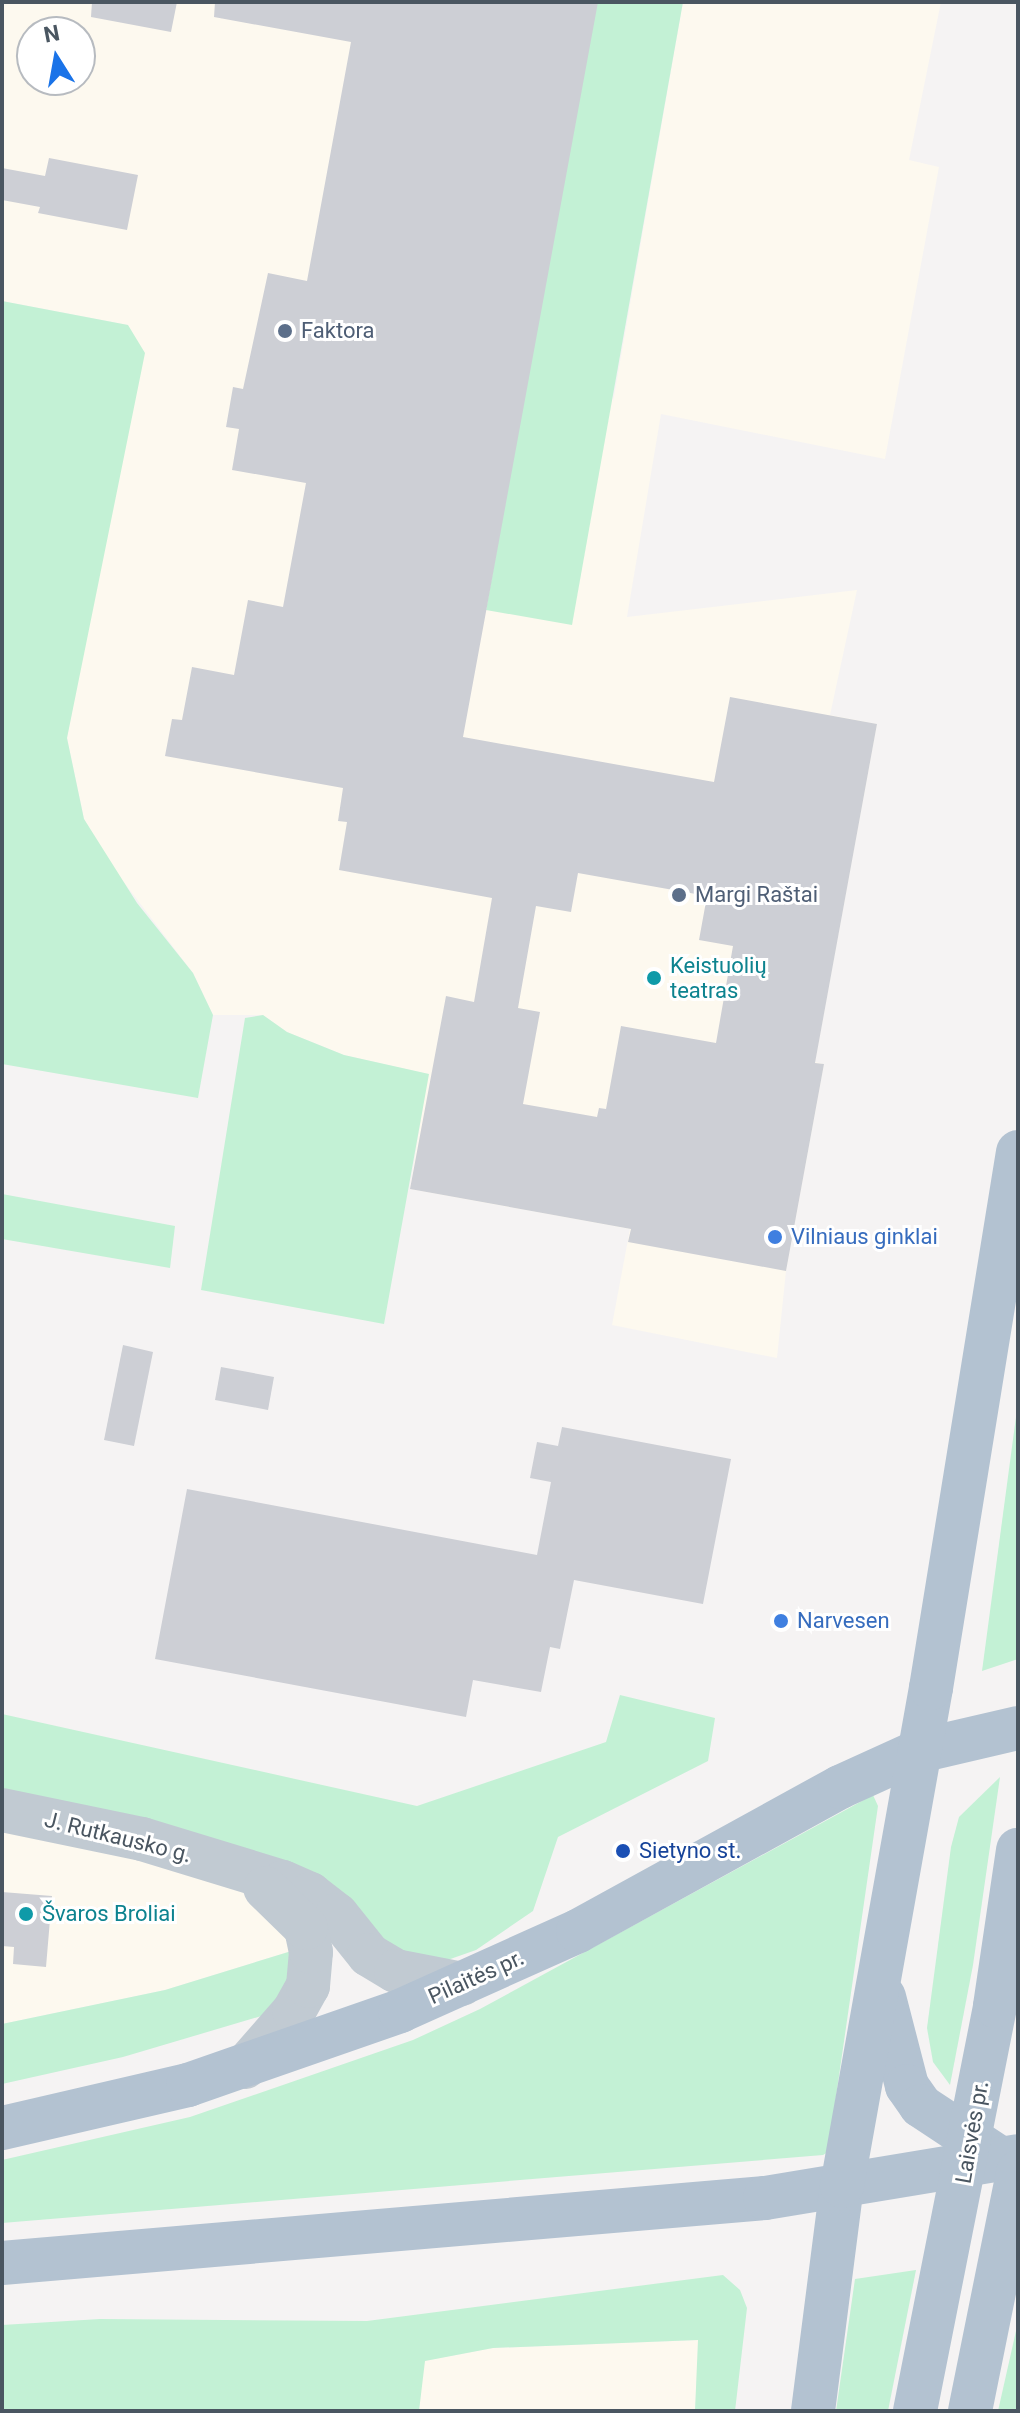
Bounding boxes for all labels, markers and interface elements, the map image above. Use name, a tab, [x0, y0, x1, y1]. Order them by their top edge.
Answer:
north arrow	[16, 16, 96, 96]
text: N	[42, 20, 62, 48]
place label: Faktora	[301, 318, 374, 344]
marker: Faktora	[276, 322, 294, 340]
place label: Margi Raštai	[695, 882, 818, 908]
marker: Margi Raštai	[670, 886, 688, 904]
place label: Keistuolių teatras	[670, 952, 767, 1004]
marker: Keistuolių teatras	[645, 969, 663, 987]
place label: Vilniaus ginklai	[791, 1224, 938, 1250]
marker: Vilniaus ginklai	[766, 1228, 784, 1246]
place label: Narvesen	[797, 1608, 890, 1634]
marker: Narvesen	[772, 1612, 790, 1630]
street label: J. Rutkausko g.	[42, 1806, 194, 1868]
place label: Sietyno st.	[639, 1838, 741, 1864]
marker: Sietyno st.	[614, 1842, 632, 1860]
place label: Švaros Broliai	[42, 1901, 176, 1927]
marker: Švaros Broliai	[17, 1905, 35, 1923]
street label: Pilaitės pr.	[424, 1944, 528, 2010]
street label: Laisvės pr.	[950, 2079, 994, 2185]

